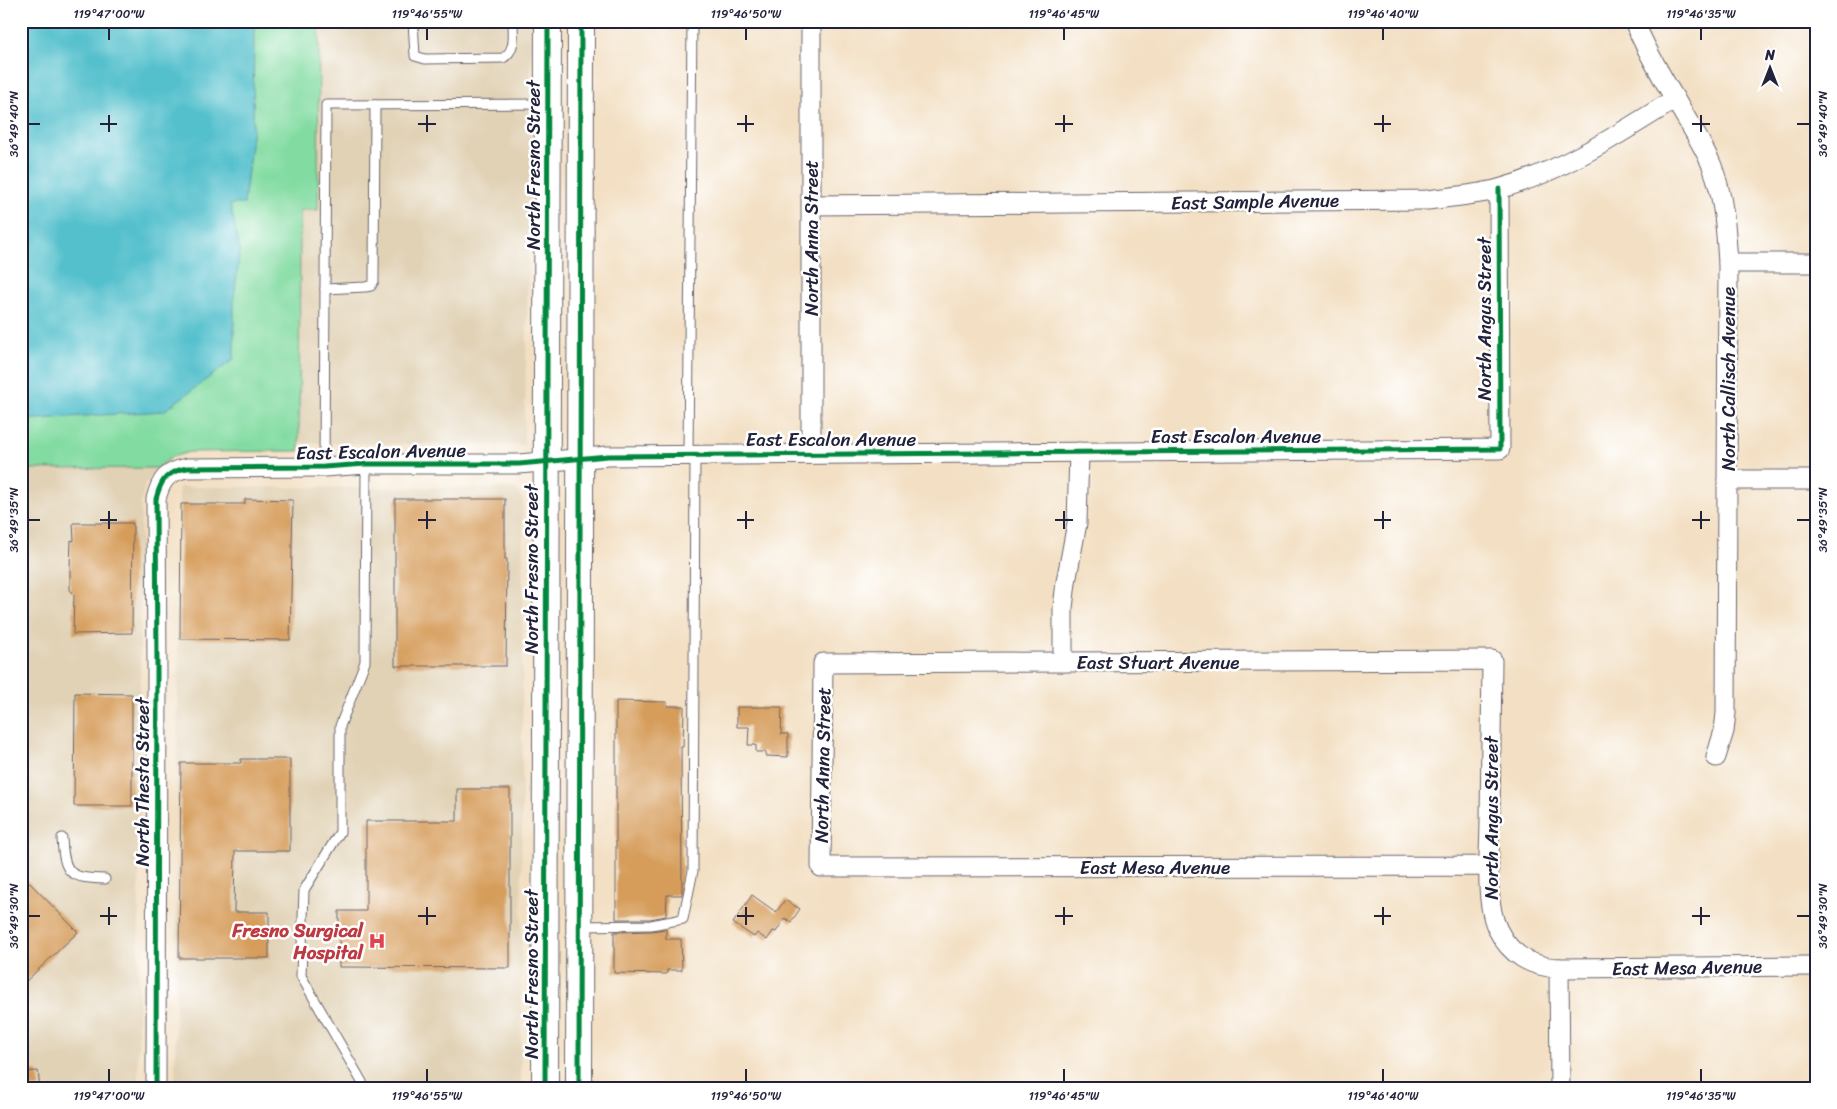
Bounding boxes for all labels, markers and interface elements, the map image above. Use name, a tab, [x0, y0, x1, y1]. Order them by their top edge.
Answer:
text: 119°47'00"W	[73, 3, 145, 25]
text: 119°46'55"W	[392, 3, 463, 25]
text: 119°46'50"W	[711, 3, 782, 25]
text: 119°46'45"W	[1029, 3, 1100, 25]
text: 119°46'40"W	[1348, 3, 1419, 25]
text: 119°46'35"W	[1666, 3, 1737, 25]
north arrow	[1744, 42, 1794, 92]
text: N	[1764, 43, 1775, 68]
street label: North Fresno Street	[517, 79, 550, 250]
text: 36°49'40"N	[3, 90, 25, 157]
text: 36°49'40"N	[1812, 90, 1834, 157]
street label: North Anna Street	[795, 160, 828, 316]
street label: East Sample Avenue	[1171, 184, 1339, 219]
street label: North Angus Street	[1468, 236, 1501, 401]
street label: North Callisch Avenue	[1712, 287, 1745, 471]
street label: East Escalon Avenue	[1151, 420, 1321, 453]
street label: East Escalon Avenue	[746, 423, 916, 456]
street label: East Escalon Avenue	[296, 434, 467, 469]
street label: North Fresno Street	[515, 483, 548, 654]
text: 36°49'35"N	[3, 487, 25, 553]
text: 36°49'35"N	[1812, 487, 1834, 553]
street label: East Stuart Avenue	[1076, 646, 1240, 679]
street label: North Anna Street	[805, 687, 840, 843]
street label: North Thesta Street	[126, 696, 159, 867]
street label: North Angus Street	[1475, 735, 1508, 900]
street label: East Mesa Avenue	[1080, 851, 1230, 884]
text: 36°49'30"N	[3, 883, 25, 949]
text: 36°49'30"N	[1812, 883, 1834, 949]
street label: North Fresno Street	[515, 888, 548, 1059]
place label: Fresno Surgical Hospital	[231, 914, 365, 969]
hospital icon: Fresno Surgical Hospital	[367, 931, 387, 951]
street label: East Mesa Avenue	[1612, 950, 1762, 985]
text: 119°47'00"W	[73, 1085, 145, 1107]
text: 119°46'55"W	[392, 1085, 463, 1107]
text: 119°46'50"W	[711, 1085, 782, 1107]
text: 119°46'45"W	[1029, 1085, 1100, 1107]
text: 119°46'40"W	[1348, 1085, 1419, 1107]
text: 119°46'35"W	[1666, 1085, 1737, 1107]

